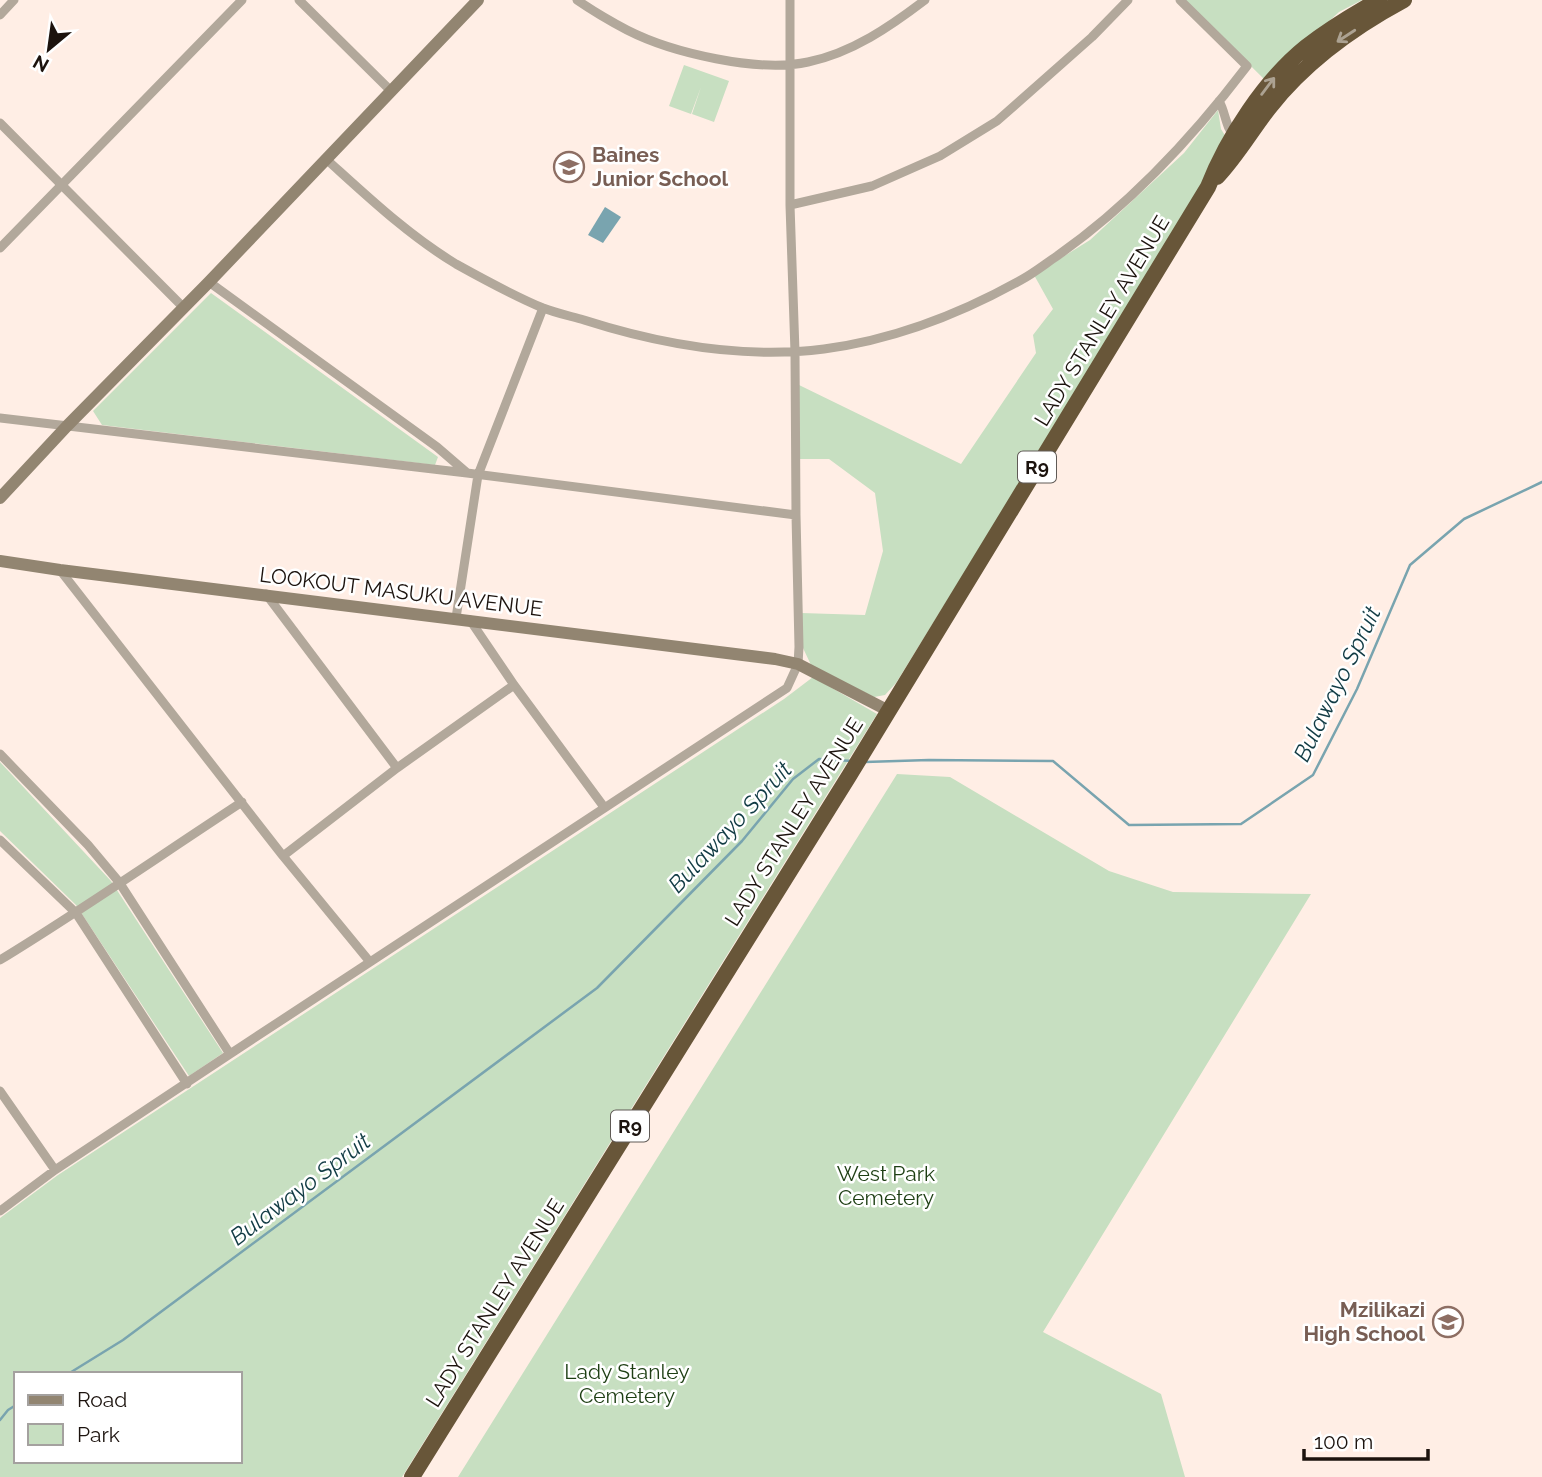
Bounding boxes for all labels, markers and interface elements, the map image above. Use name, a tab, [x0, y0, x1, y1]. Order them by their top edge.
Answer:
north arrow	[14, 14, 84, 84]
one-way arrow	[1336, 29, 1356, 43]
text: N	[29, 51, 52, 77]
one-way arrow	[1260, 77, 1275, 96]
place label: Baines Junior School	[592, 142, 728, 191]
school or university icon: Baines Junior School	[552, 150, 586, 184]
street label: LADY STANLEY AVENUE	[1029, 211, 1174, 430]
road number: R9	[1018, 452, 1056, 482]
street label: LOOKOUT MASUKU AVENUE	[258, 562, 544, 621]
water label: Bulawayo Spruit	[1287, 601, 1386, 766]
street label: LADY STANLEY AVENUE	[719, 713, 868, 930]
water label: Bulawayo Spruit	[662, 755, 797, 898]
road number: R9	[611, 1110, 649, 1142]
water label: Bulawayo Spruit	[224, 1127, 376, 1250]
park label: West Park Cemetery	[837, 1161, 935, 1210]
street label: LADY STANLEY AVENUE	[420, 1194, 569, 1411]
place label: Mzilikazi High School	[1303, 1297, 1425, 1346]
school or university icon: Mzilikazi High School	[1431, 1305, 1465, 1339]
park label: Lady Stanley Cemetery	[564, 1359, 690, 1408]
legend	[14, 1372, 242, 1463]
text: Road	[77, 1387, 127, 1412]
scale bar	[1304, 1418, 1428, 1462]
text: Park	[77, 1422, 120, 1447]
text: 100 m	[1314, 1429, 1373, 1454]

